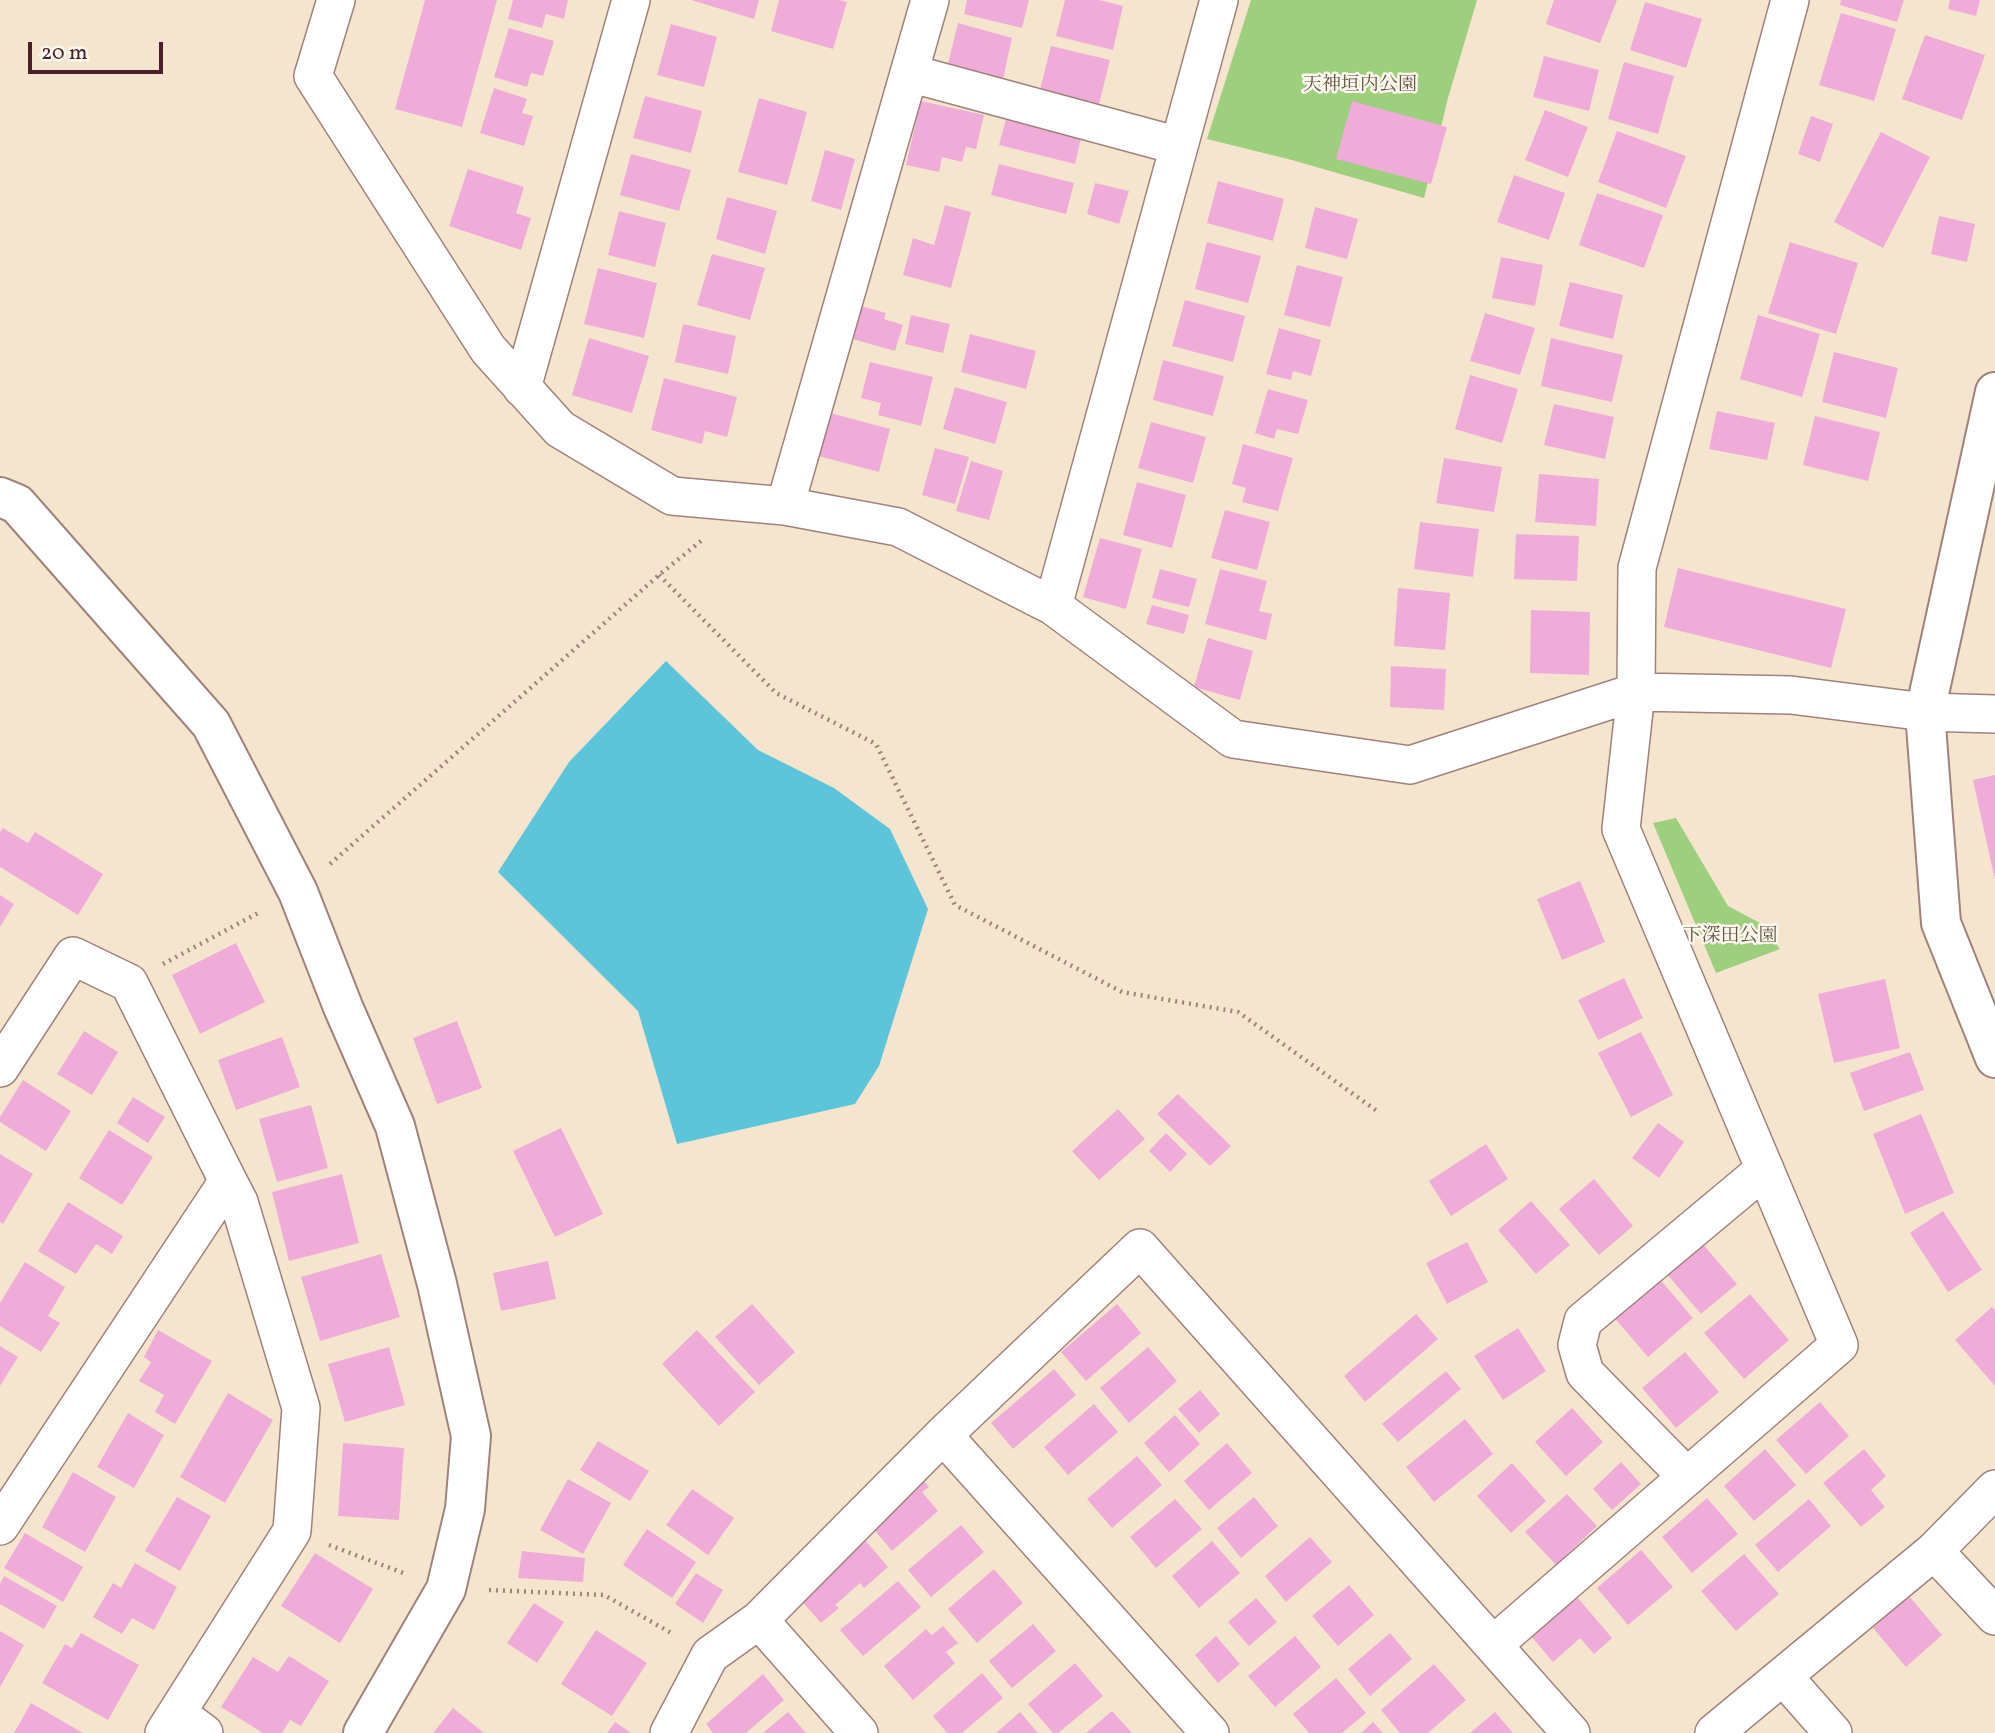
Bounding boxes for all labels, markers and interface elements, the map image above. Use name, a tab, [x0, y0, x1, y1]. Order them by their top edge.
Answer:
scale bar	[32, 28, 166, 72]
text: 20 m	[41, 39, 87, 68]
park label: 天神垣内公園	[1303, 76, 1417, 98]
park label: 下深田公園	[1683, 927, 1777, 949]

